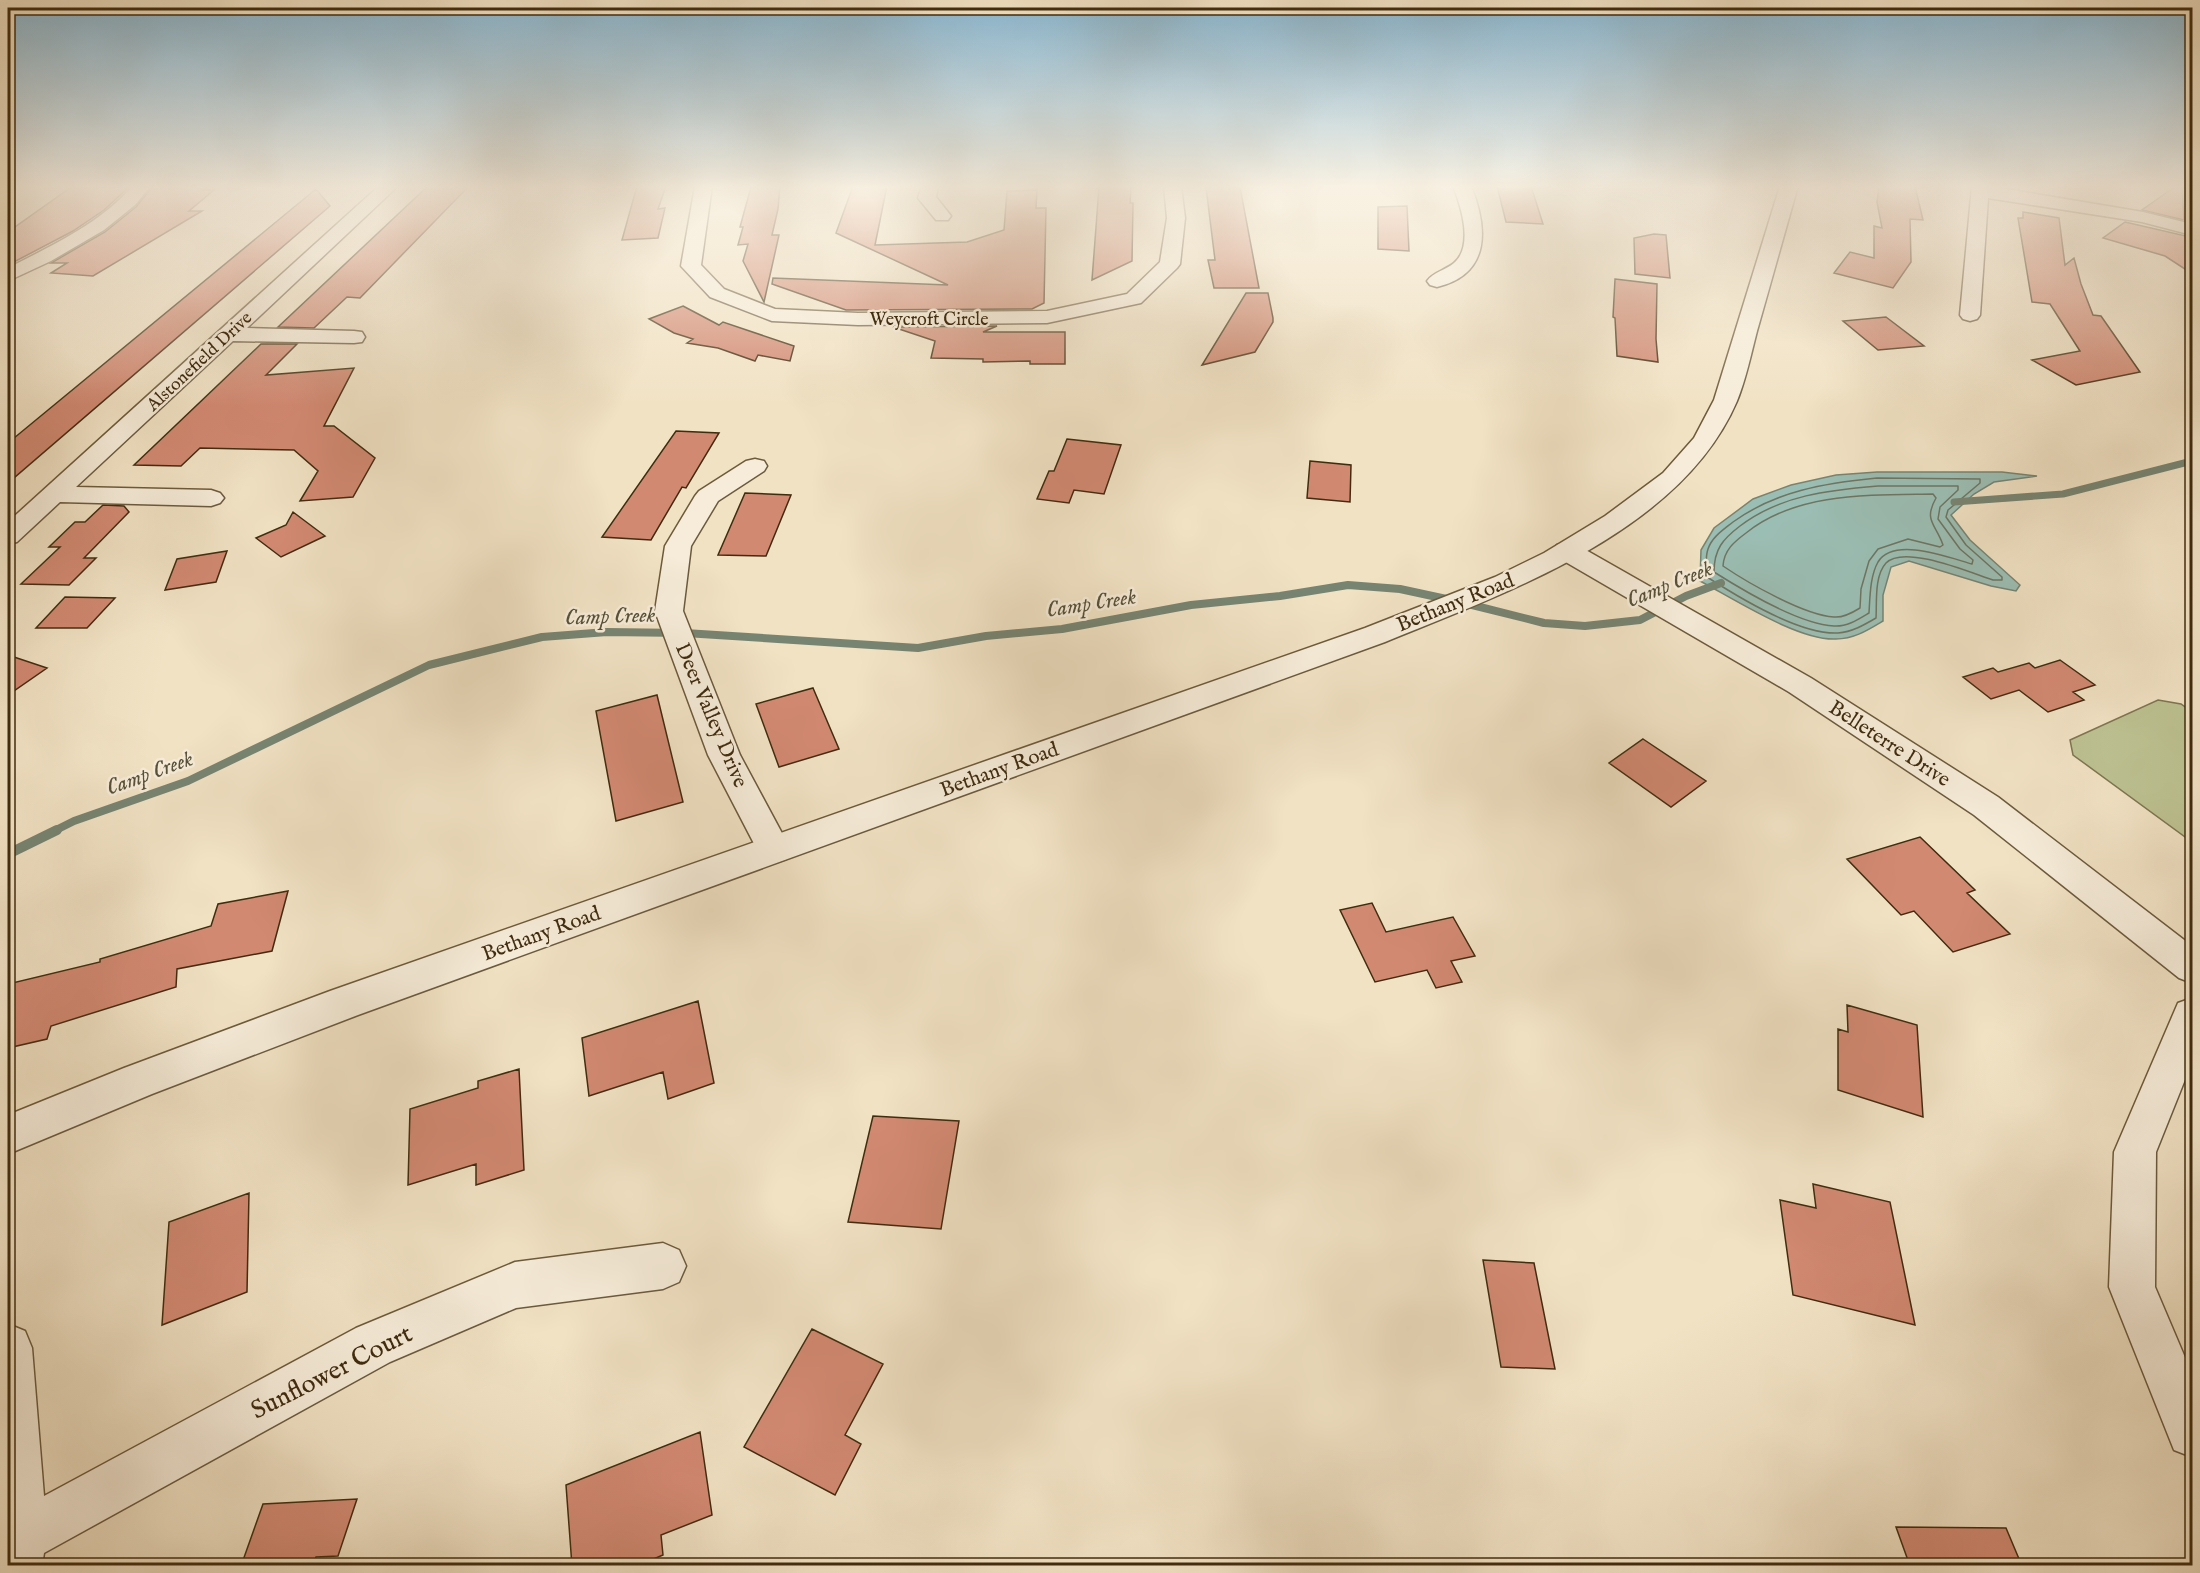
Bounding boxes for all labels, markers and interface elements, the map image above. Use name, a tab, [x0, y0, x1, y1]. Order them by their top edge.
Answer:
street label: Alstonefield Drive	[142, 307, 258, 418]
street label: Weycroft Circle	[870, 309, 988, 332]
water label: Camp Creek	[1622, 555, 1717, 615]
street label: Bethany Road	[1393, 567, 1519, 639]
water label: Camp Creek	[1044, 583, 1138, 625]
water label: Camp Creek	[564, 601, 656, 633]
street label: Deer Valley Drive	[668, 639, 753, 792]
street label: Belleterre Drive	[1823, 695, 1956, 794]
street label: Bethany Road	[936, 736, 1063, 804]
water label: Camp Creek	[102, 745, 197, 803]
street label: Bethany Road	[478, 900, 605, 968]
street label: Sunflower Court	[245, 1317, 418, 1427]

